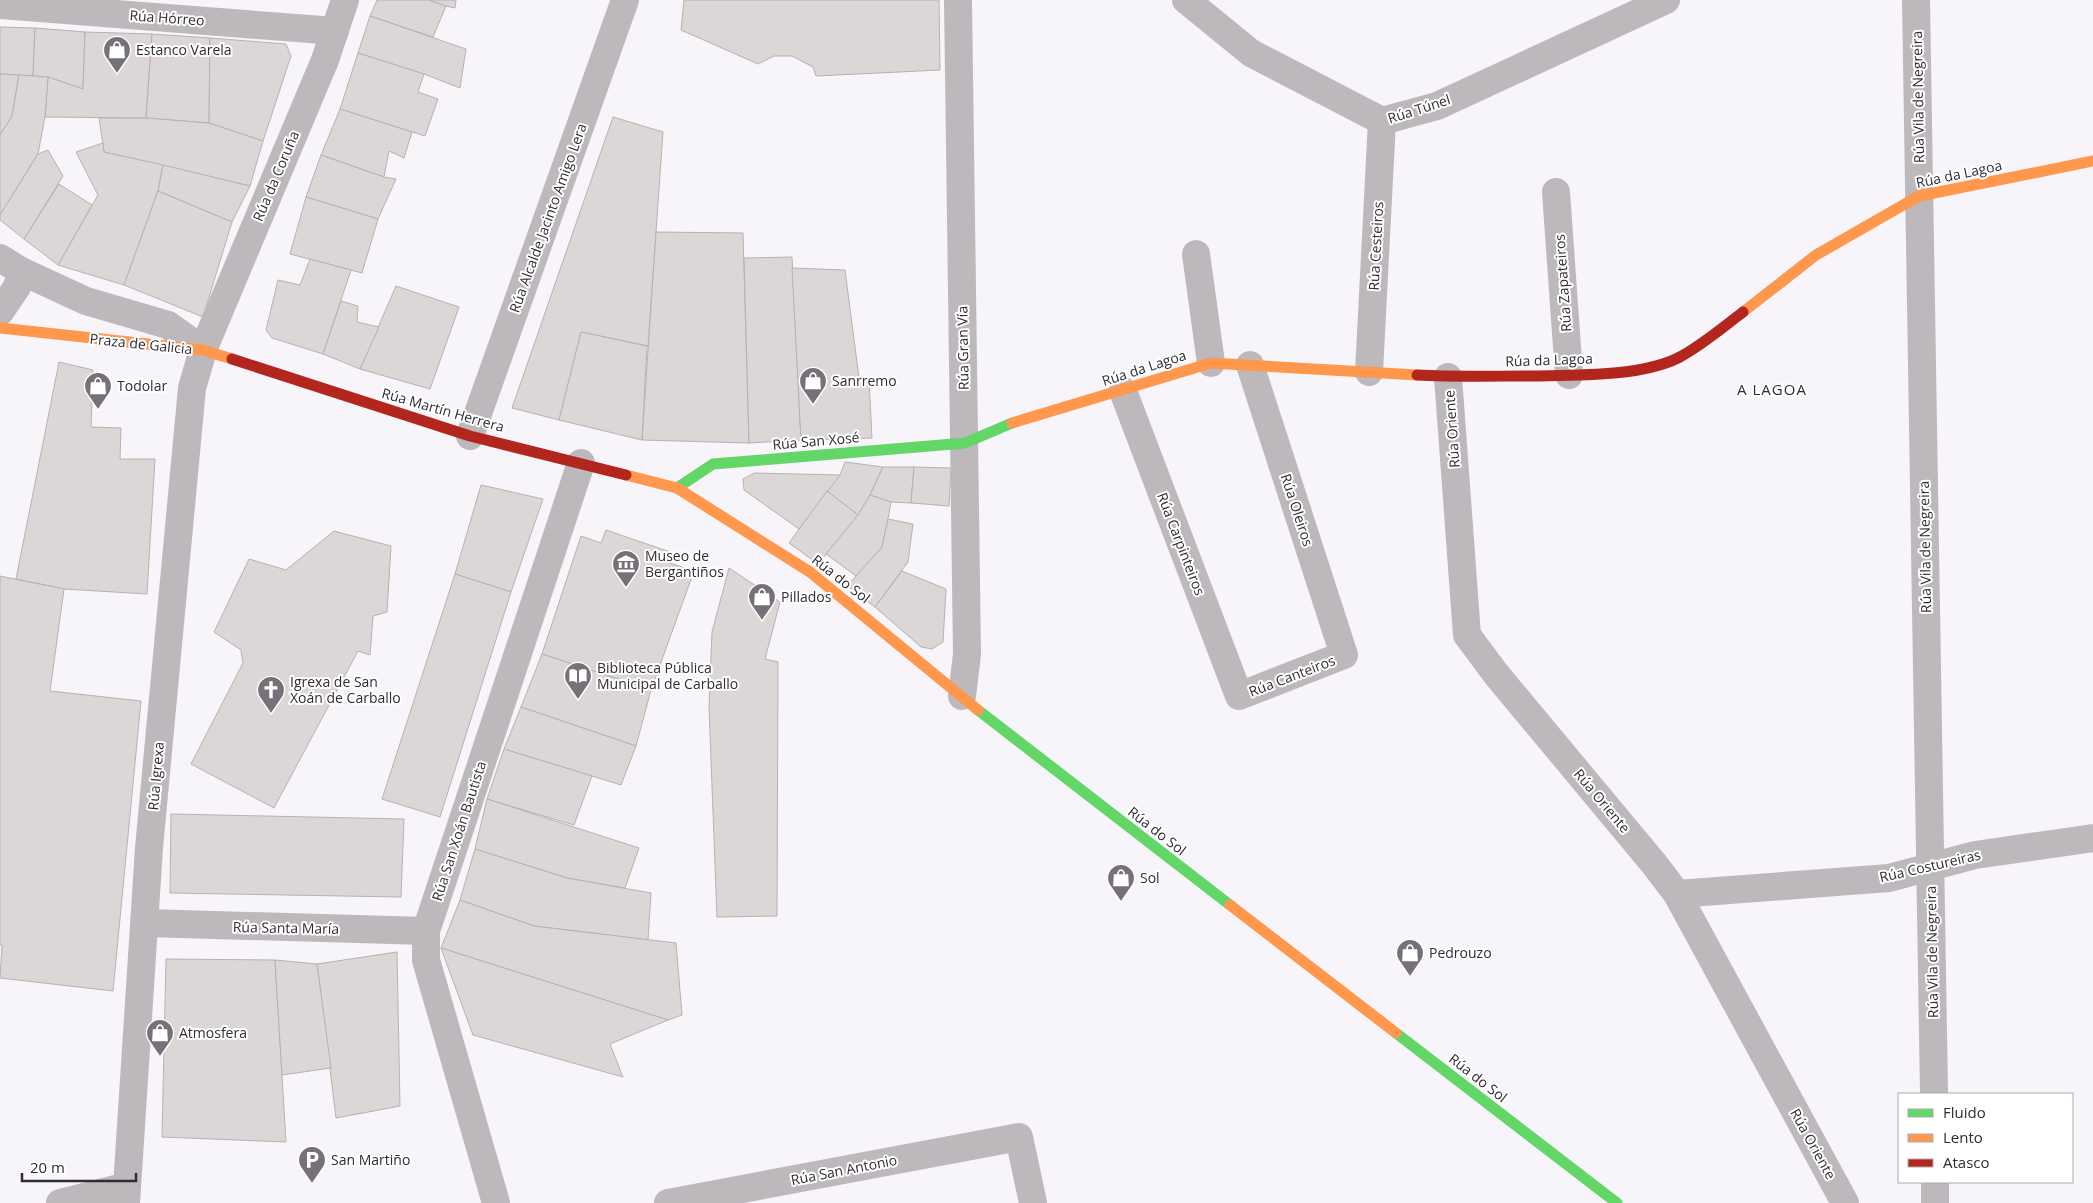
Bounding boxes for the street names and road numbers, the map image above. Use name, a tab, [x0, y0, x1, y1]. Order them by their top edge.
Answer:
street label: Rúa Hórreo	[129, 5, 205, 30]
street label: Rúa Vila de Negreira	[1907, 31, 1928, 163]
street label: Rúa Túnel	[1385, 89, 1453, 128]
street label: Rúa Alcalde Jacinto Amigo Lera	[504, 121, 591, 315]
street label: Rúa da Coruña	[248, 128, 303, 224]
street label: Rúa da Lagoa	[1914, 155, 2004, 192]
street label: Rúa Cesteiros	[1364, 201, 1387, 291]
street label: Rúa Zapateiros	[1550, 233, 1575, 333]
street label: Rúa Gran Vía	[952, 306, 973, 390]
street label: Praza de Galicia	[89, 329, 193, 358]
street label: Rúa da Lagoa	[1099, 345, 1188, 390]
street label: Rúa da Lagoa	[1505, 348, 1593, 371]
street label: Rúa Martín Herrera	[380, 383, 507, 436]
street label: Rúa Oriente	[1439, 389, 1464, 469]
street label: Rúa San Xosé	[772, 427, 860, 454]
street label: Rúa Oleiros	[1277, 471, 1318, 549]
street label: Rúa Vila de Negreira	[1914, 481, 1935, 613]
street label: Rúa Carpinteiros	[1153, 490, 1210, 598]
street label: Rúa do Sol	[808, 550, 874, 607]
street label: Rúa Canteiros	[1246, 650, 1338, 701]
street label: Rúa Igrexa	[143, 741, 168, 811]
street label: Rúa San Xoán Bautista	[427, 758, 490, 903]
street label: Rúa Oriente	[1570, 765, 1635, 837]
street label: Rúa do Sol	[1124, 802, 1190, 859]
street label: Rúa Costureiras	[1877, 845, 1983, 886]
street label: Rúa Vila de Negreira	[1921, 886, 1942, 1018]
street label: Rúa Santa María	[233, 917, 339, 938]
street label: Rúa do Sol	[1445, 1049, 1511, 1106]
street label: Rúa Oriente	[1786, 1105, 1841, 1183]
street label: Rúa San Antonio	[789, 1150, 899, 1189]

